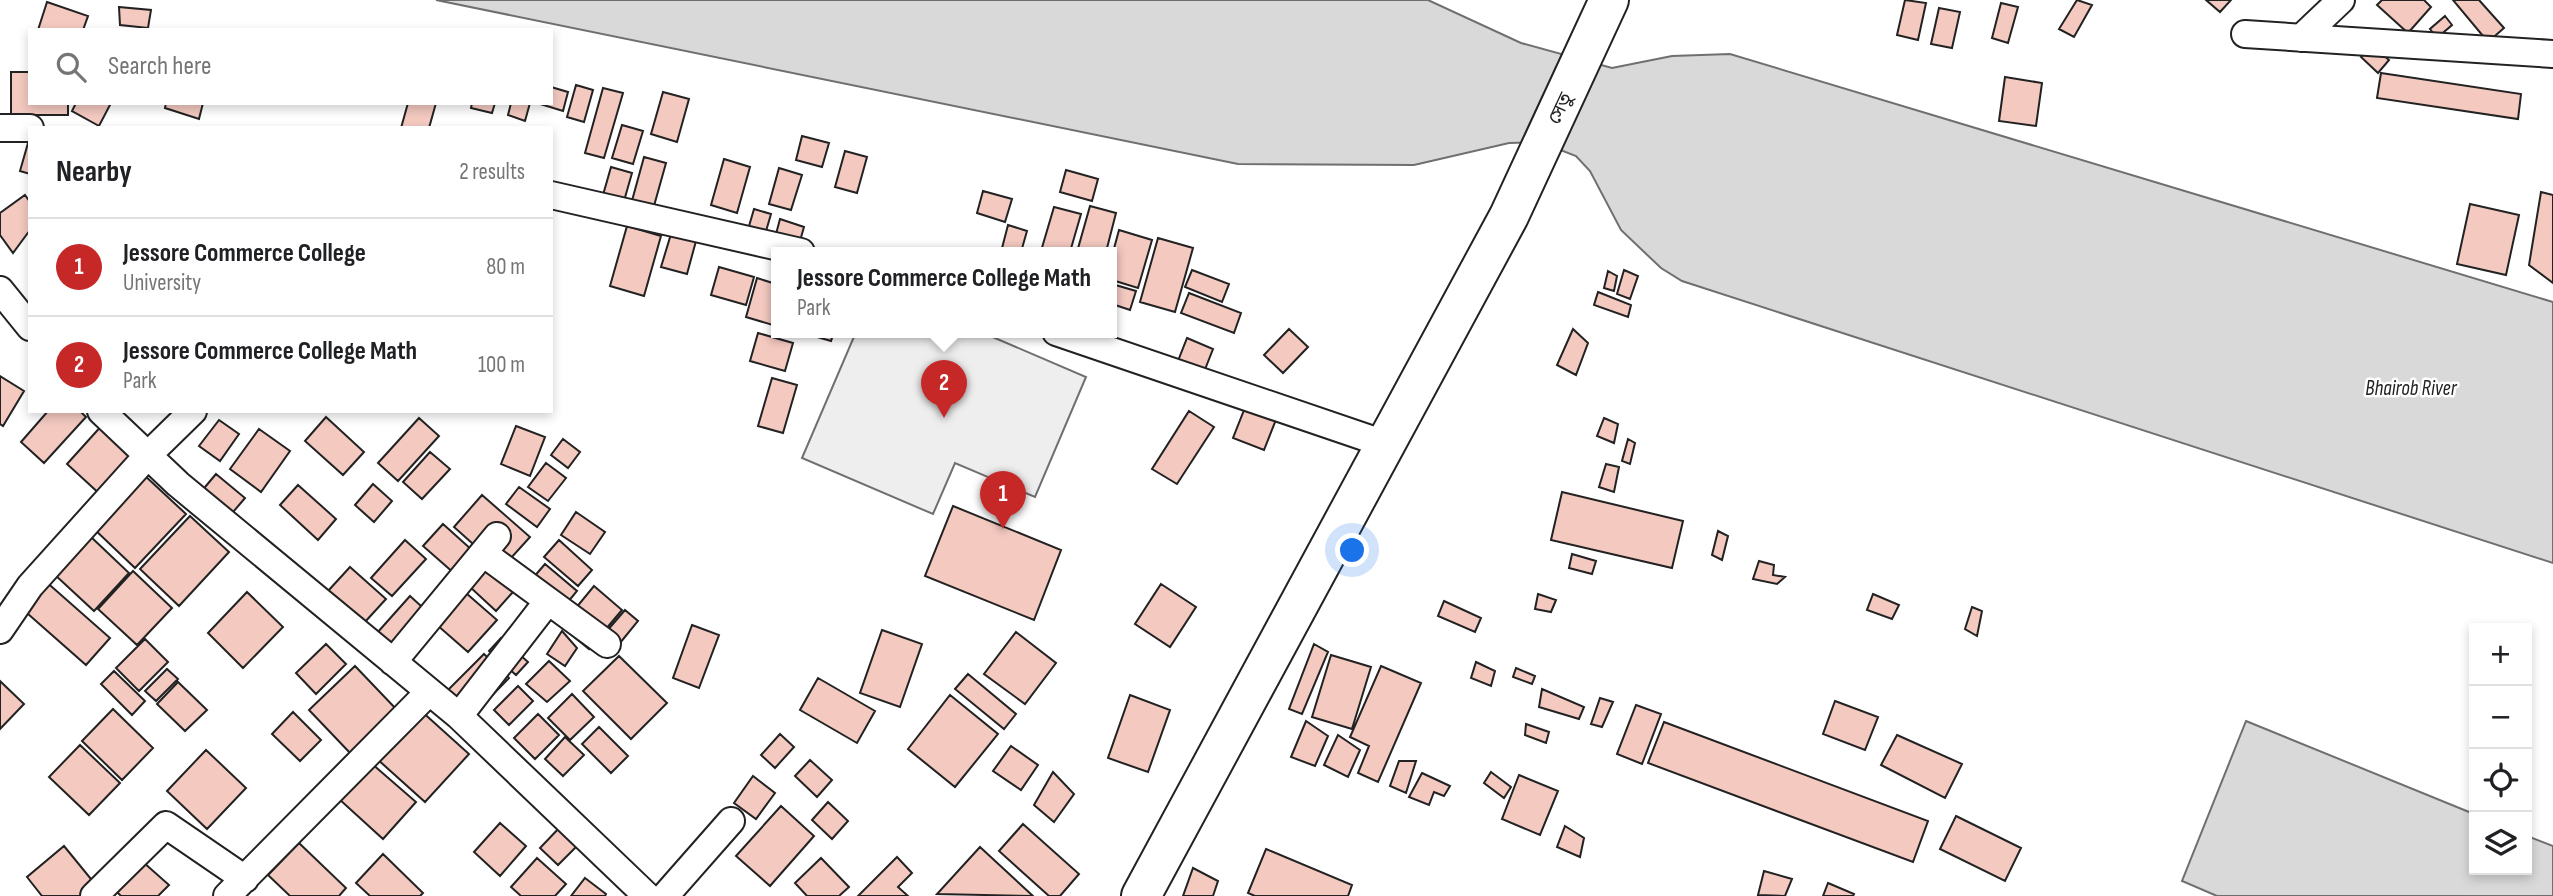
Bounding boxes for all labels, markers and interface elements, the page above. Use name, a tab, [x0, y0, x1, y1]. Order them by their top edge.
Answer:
search box	[28, 28, 553, 105]
icon: search	[52, 48, 90, 86]
text: Search here	[108, 51, 211, 82]
street label: সেতু	[1543, 89, 1578, 128]
text: Nearby	[56, 154, 132, 190]
text: 2 results	[459, 158, 525, 186]
text: Jessore Commerce College	[123, 238, 366, 269]
popup	[771, 247, 1117, 338]
text: 1	[74, 253, 84, 281]
text: 80 m	[486, 253, 525, 281]
text: Jessore Commerce College Math	[797, 263, 1091, 294]
text: University	[123, 269, 201, 297]
text: Park	[797, 294, 831, 322]
text: Jessore Commerce College Math	[123, 336, 417, 367]
text: 2	[74, 351, 84, 379]
text: 100 m	[478, 351, 525, 379]
pin: 2	[921, 360, 967, 418]
text: Park	[123, 367, 157, 395]
water label: Bhairob River	[2365, 376, 2458, 401]
pin: 1	[980, 471, 1026, 529]
your location	[1335, 533, 1369, 567]
map controls	[2469, 623, 2532, 875]
button: +	[2469, 623, 2532, 686]
button: −	[2469, 686, 2532, 749]
button: locate	[2469, 749, 2532, 812]
button: layers	[2469, 812, 2532, 875]

